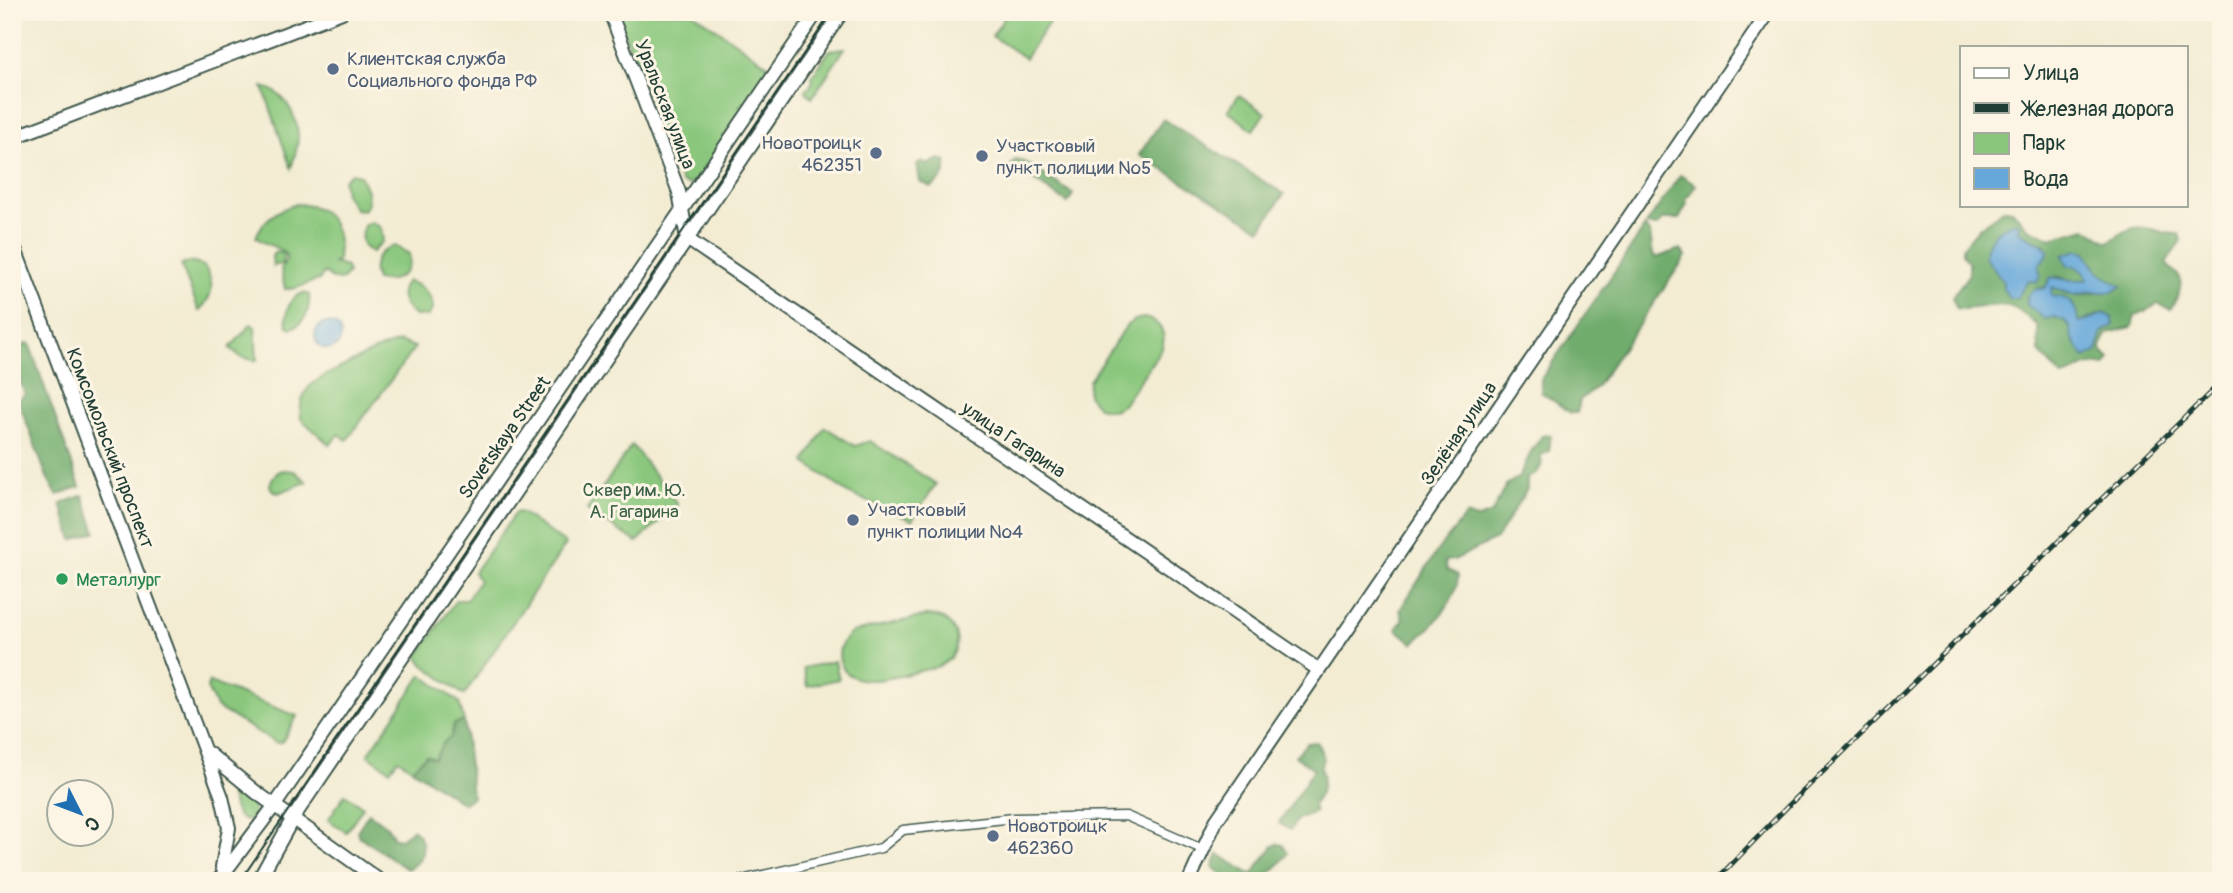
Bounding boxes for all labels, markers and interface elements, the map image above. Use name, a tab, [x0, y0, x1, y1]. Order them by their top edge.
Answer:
street label: Уральская улица	[629, 36, 701, 173]
legend	[1960, 46, 2188, 206]
place label: Клиентская служба Социального фонда РФ	[347, 47, 537, 93]
text: Улица	[2023, 60, 2079, 87]
marker: Клиентская служба Социального фонда РФ	[325, 61, 341, 77]
text: Железная дорога	[2020, 96, 2174, 123]
text: Парк	[2023, 130, 2066, 157]
place label: Новотроицк 462351	[761, 131, 862, 177]
place label: Участковый пункт полиции №5	[996, 134, 1151, 180]
marker: Новотроицк 462351	[868, 145, 884, 161]
marker: Участковый пункт полиции №5	[974, 148, 990, 164]
text: Вода	[2023, 166, 2069, 193]
street label: Комсомольский проспект	[61, 345, 160, 553]
street label: Sovetskaya Street	[453, 371, 556, 504]
street label: Зелёная улица	[1415, 377, 1502, 490]
street label: улица Гагарина	[956, 396, 1070, 484]
park label: Сквер им. Ю. А. Гагарина	[582, 478, 686, 524]
place label: Участковый пункт полиции №4	[867, 498, 1023, 544]
marker: Участковый пункт полиции №4	[845, 512, 861, 528]
place label: Металлург	[76, 568, 161, 592]
marker: Металлург	[54, 571, 70, 587]
north arrow	[46, 778, 116, 848]
text: С	[79, 811, 105, 836]
place label: Новотроицк 462360	[1007, 814, 1108, 860]
marker: Новотроицк 462360	[985, 828, 1001, 844]

